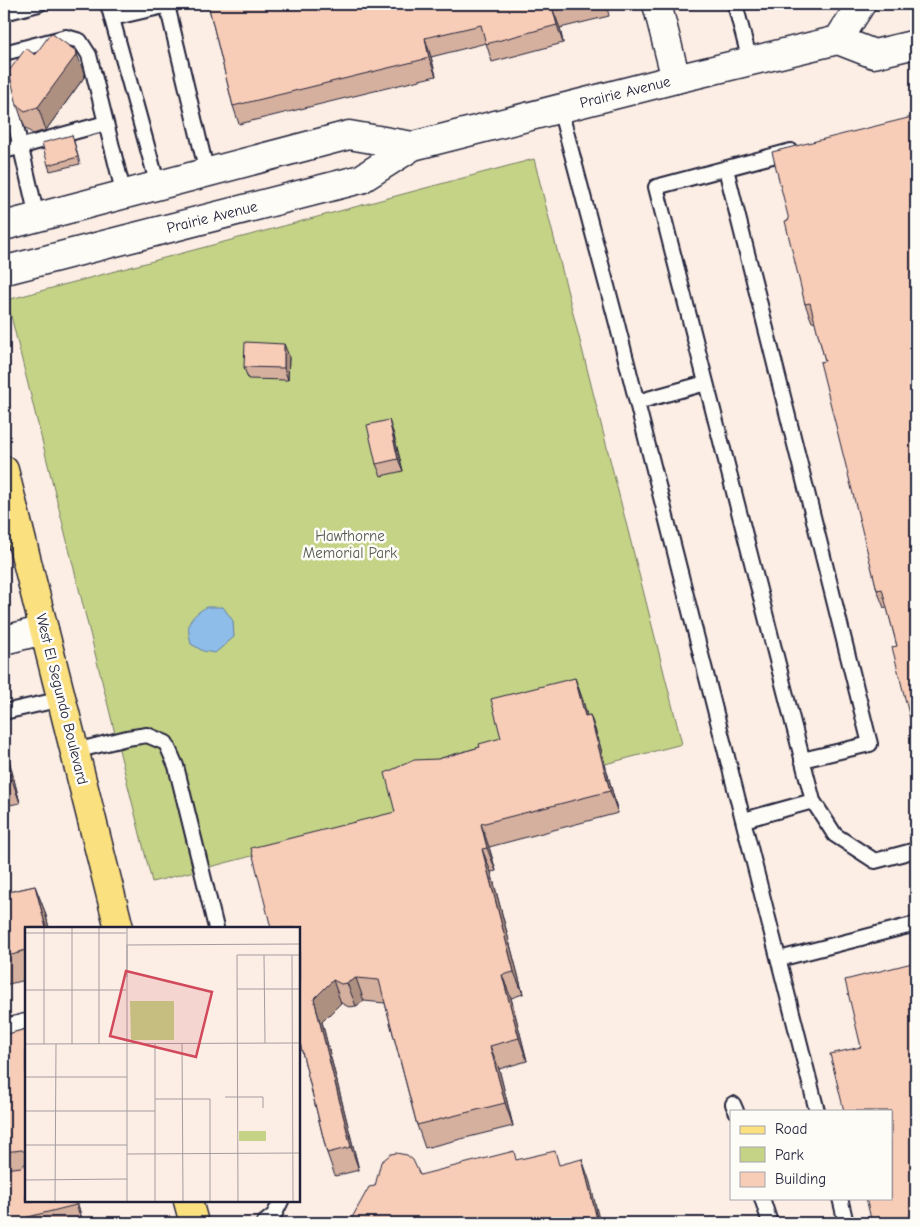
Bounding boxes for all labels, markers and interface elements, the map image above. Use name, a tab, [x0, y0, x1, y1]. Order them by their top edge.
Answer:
street label: Prairie Avenue	[578, 72, 673, 112]
street label: Prairie Avenue	[165, 197, 260, 237]
park label: Hawthorne Memorial Park	[303, 527, 398, 562]
street label: West El Segundo Boulevard	[32, 612, 92, 786]
inset map	[25, 927, 300, 1202]
legend	[730, 1110, 892, 1200]
text: Road	[775, 1120, 807, 1138]
text: Park	[775, 1146, 804, 1164]
text: Building	[775, 1170, 826, 1188]

